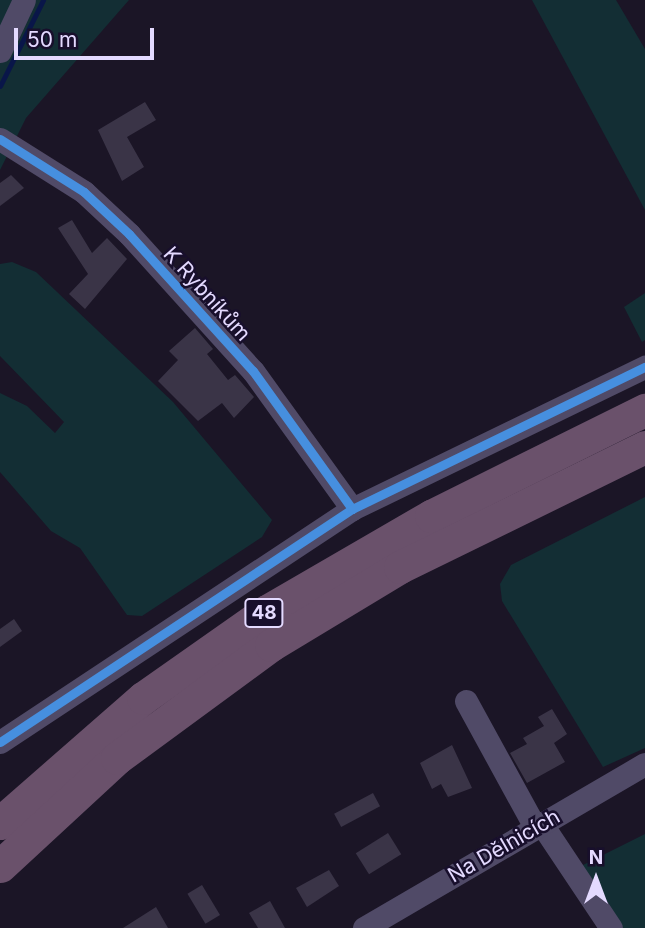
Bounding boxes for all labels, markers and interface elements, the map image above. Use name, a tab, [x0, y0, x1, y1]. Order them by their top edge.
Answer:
scale bar	[18, 14, 158, 58]
text: 50 m	[27, 27, 77, 52]
street label: K Rybníkům	[158, 242, 256, 346]
road number: 48	[243, 598, 285, 628]
street label: Na Dělnicích	[444, 804, 564, 888]
north arrow	[561, 844, 631, 914]
text: N	[589, 846, 603, 869]

